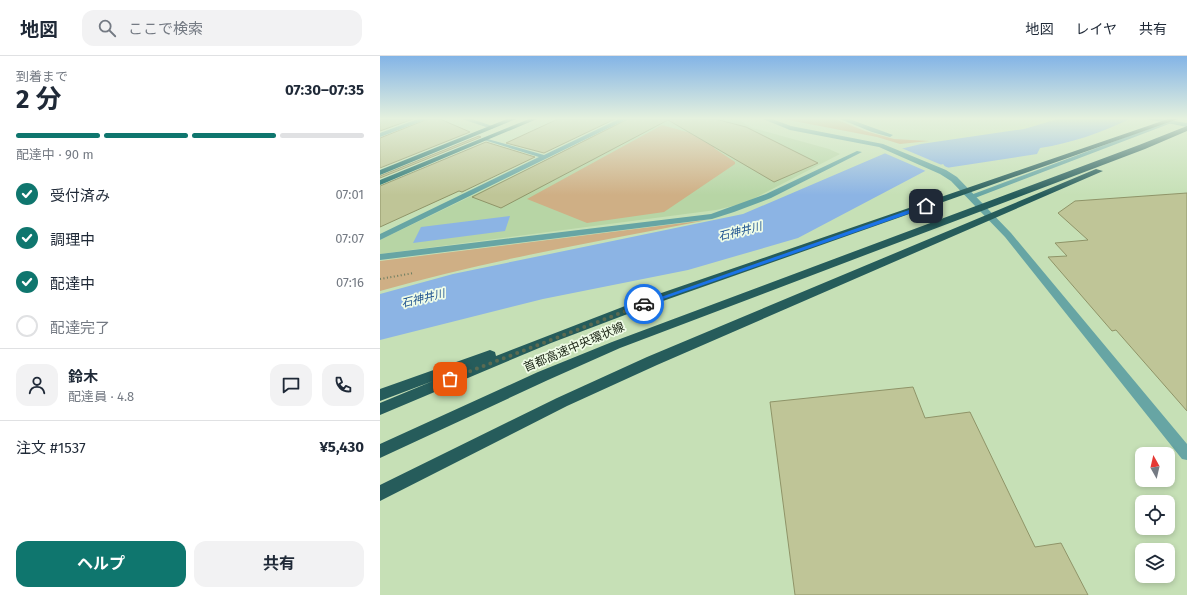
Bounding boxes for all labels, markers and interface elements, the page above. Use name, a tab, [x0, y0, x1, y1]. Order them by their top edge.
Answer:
search box	[82, 10, 362, 46]
icon: search	[96, 17, 118, 39]
text: 地図	[20, 18, 58, 41]
text: ここで検索	[128, 20, 203, 38]
text: 地図	[1025, 21, 1053, 38]
text: レイヤ	[1075, 21, 1117, 38]
text: 共有	[1139, 21, 1167, 38]
text: 到着まで	[16, 69, 68, 84]
text: 07:30–07:35	[285, 81, 364, 99]
text: 2 分	[16, 84, 62, 115]
text: 配達中 · 90 m	[16, 147, 94, 162]
icon: check	[16, 183, 38, 205]
text: 受付済み	[50, 187, 110, 205]
text: 07:01	[336, 187, 364, 202]
pin	[909, 189, 943, 223]
icon: home	[915, 195, 937, 217]
water label: 石神井川	[717, 220, 764, 243]
icon: check	[16, 227, 38, 249]
text: 調理中	[50, 231, 95, 249]
text: 07:07	[335, 231, 364, 246]
icon: check	[16, 271, 38, 293]
text: 配達中	[50, 275, 95, 293]
text: 07:16	[336, 275, 364, 290]
courier	[624, 284, 664, 324]
water label: 石神井川	[400, 287, 447, 310]
icon: car	[633, 293, 655, 315]
text: 配達完了	[50, 319, 110, 337]
street label: 首都高速中央環状線	[522, 319, 626, 375]
pin	[433, 362, 467, 396]
button: person	[16, 364, 58, 406]
button: chat	[270, 364, 312, 406]
button: phone	[322, 364, 364, 406]
text: 鈴木	[68, 368, 98, 386]
icon: bag	[439, 368, 461, 390]
text: 配達員 · 4.8	[68, 389, 134, 404]
text: ¥5,430	[320, 438, 364, 456]
text: 注文 #1537	[16, 439, 86, 457]
north arrow	[1135, 447, 1175, 487]
map controls	[1135, 447, 1175, 583]
button: locate	[1135, 495, 1175, 535]
button: ヘルプ	[16, 541, 186, 587]
button: 共有	[194, 541, 364, 587]
button: layers	[1135, 543, 1175, 583]

